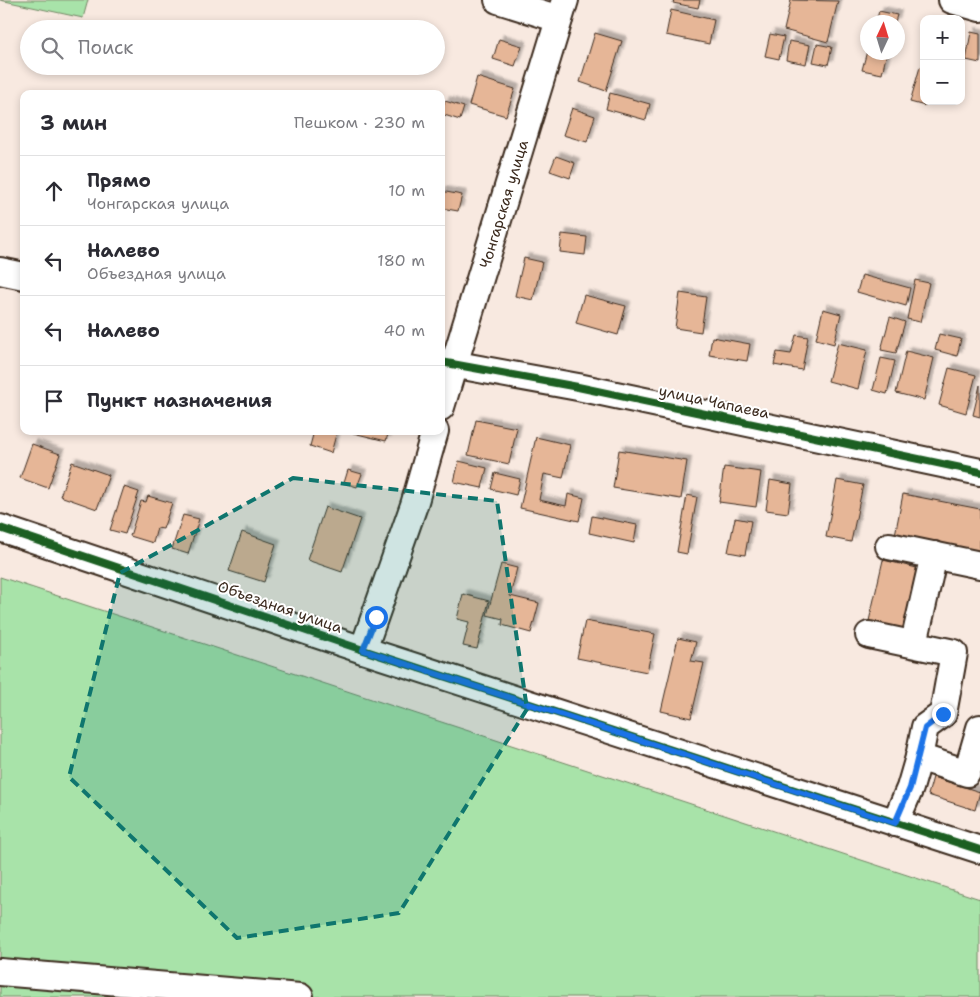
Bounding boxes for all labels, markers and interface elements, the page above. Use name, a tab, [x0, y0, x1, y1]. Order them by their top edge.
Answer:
north arrow	[860, 15, 905, 60]
map controls	[920, 15, 965, 105]
button: +	[920, 15, 965, 60]
search box	[20, 20, 445, 75]
icon: search	[38, 34, 66, 62]
text: Поиск	[78, 35, 133, 60]
button: −	[920, 60, 965, 105]
text: 3 мин	[40, 109, 107, 137]
text: Пешком · 230 m	[294, 112, 425, 133]
street label: Чонгарская улица	[475, 137, 533, 271]
text: Прямо	[87, 168, 151, 193]
icon: ahead	[40, 177, 68, 205]
text: 10 m	[388, 180, 425, 201]
text: Чонгарская улица	[87, 193, 229, 214]
text: Налево	[87, 238, 160, 263]
icon: left	[40, 247, 68, 275]
text: 180 m	[377, 250, 425, 271]
text: Объездная улица	[87, 263, 226, 284]
icon: left	[40, 317, 68, 345]
text: Налево	[87, 318, 160, 343]
text: 40 m	[383, 320, 425, 341]
street label: улица Чапаева	[657, 381, 772, 424]
icon: arrive	[40, 387, 68, 415]
text: Пункт назначения	[87, 388, 272, 413]
street label: Объездная улица	[215, 576, 345, 638]
route start	[365, 606, 388, 629]
route end	[932, 703, 955, 726]

